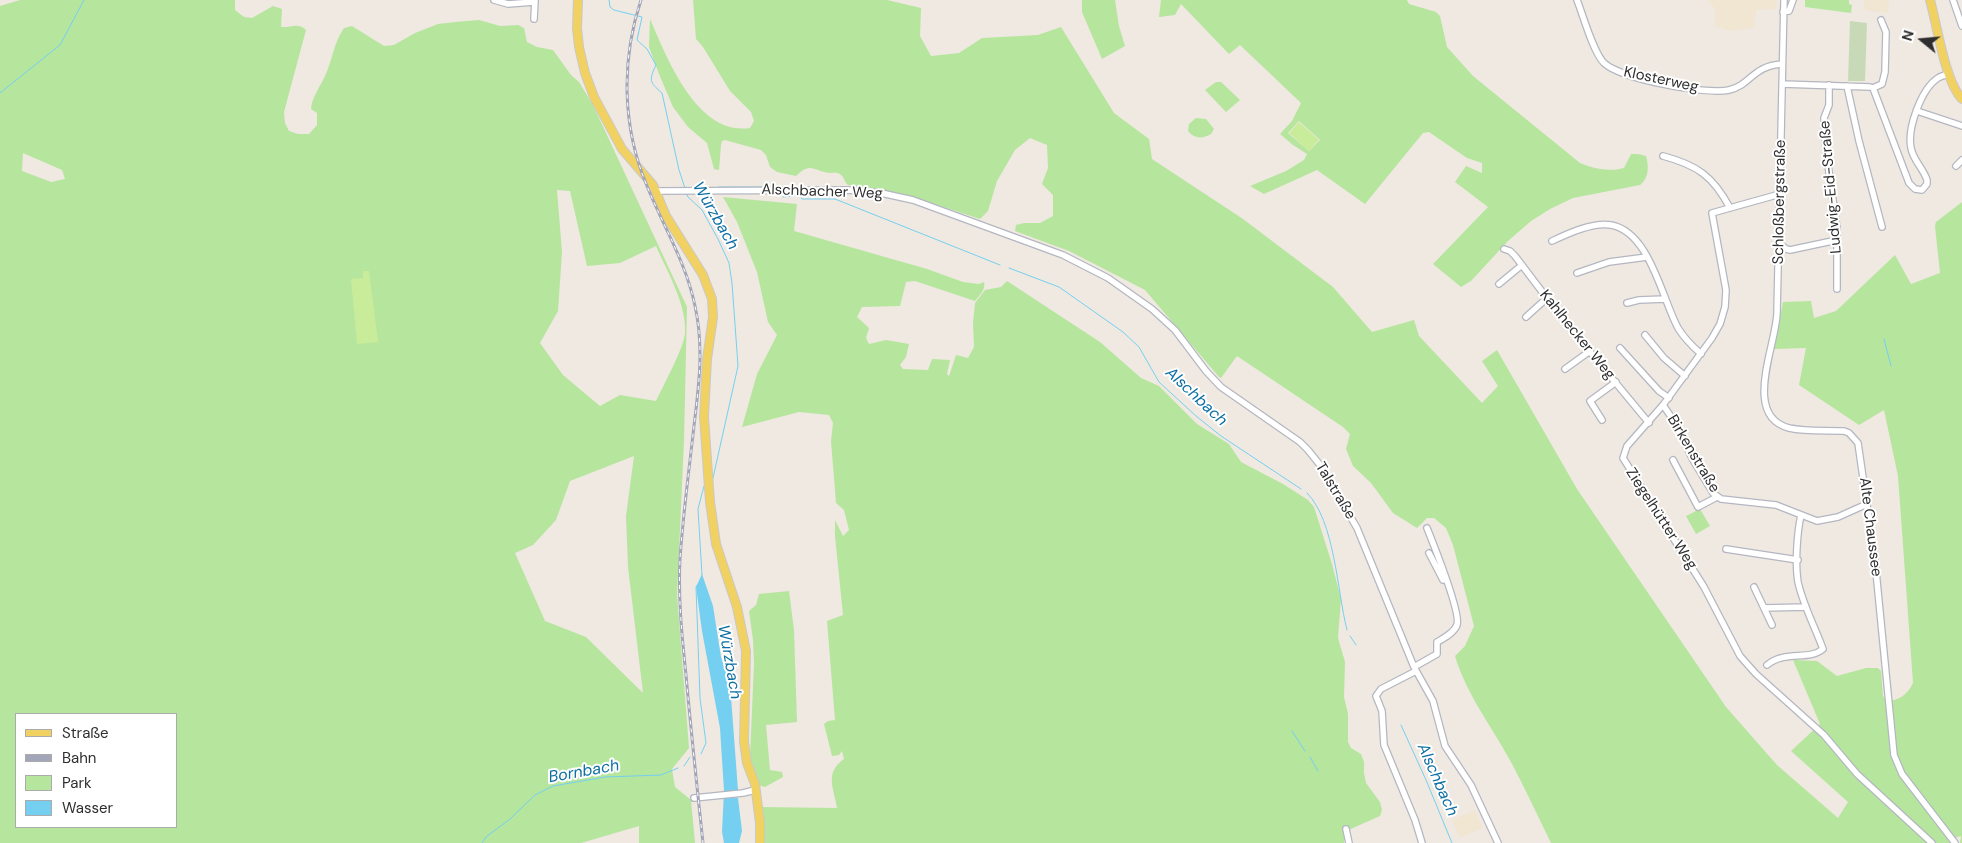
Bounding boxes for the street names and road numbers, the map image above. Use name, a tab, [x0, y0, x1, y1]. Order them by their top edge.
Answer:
street label: Klosterweg	[1622, 63, 1700, 97]
street label: Ludwig-Eid-Straße	[1816, 120, 1846, 254]
street label: Schloßbergstraße	[1770, 140, 1790, 264]
street label: Alschbacher Weg	[761, 181, 883, 203]
street label: Kahlhecker Weg	[1535, 287, 1619, 383]
street label: Birkenstraße	[1663, 412, 1723, 496]
street label: Talstraße	[1311, 459, 1359, 523]
street label: Ziegelhütter Weg	[1621, 465, 1701, 573]
street label: Alte Chaussee	[1855, 476, 1885, 578]

